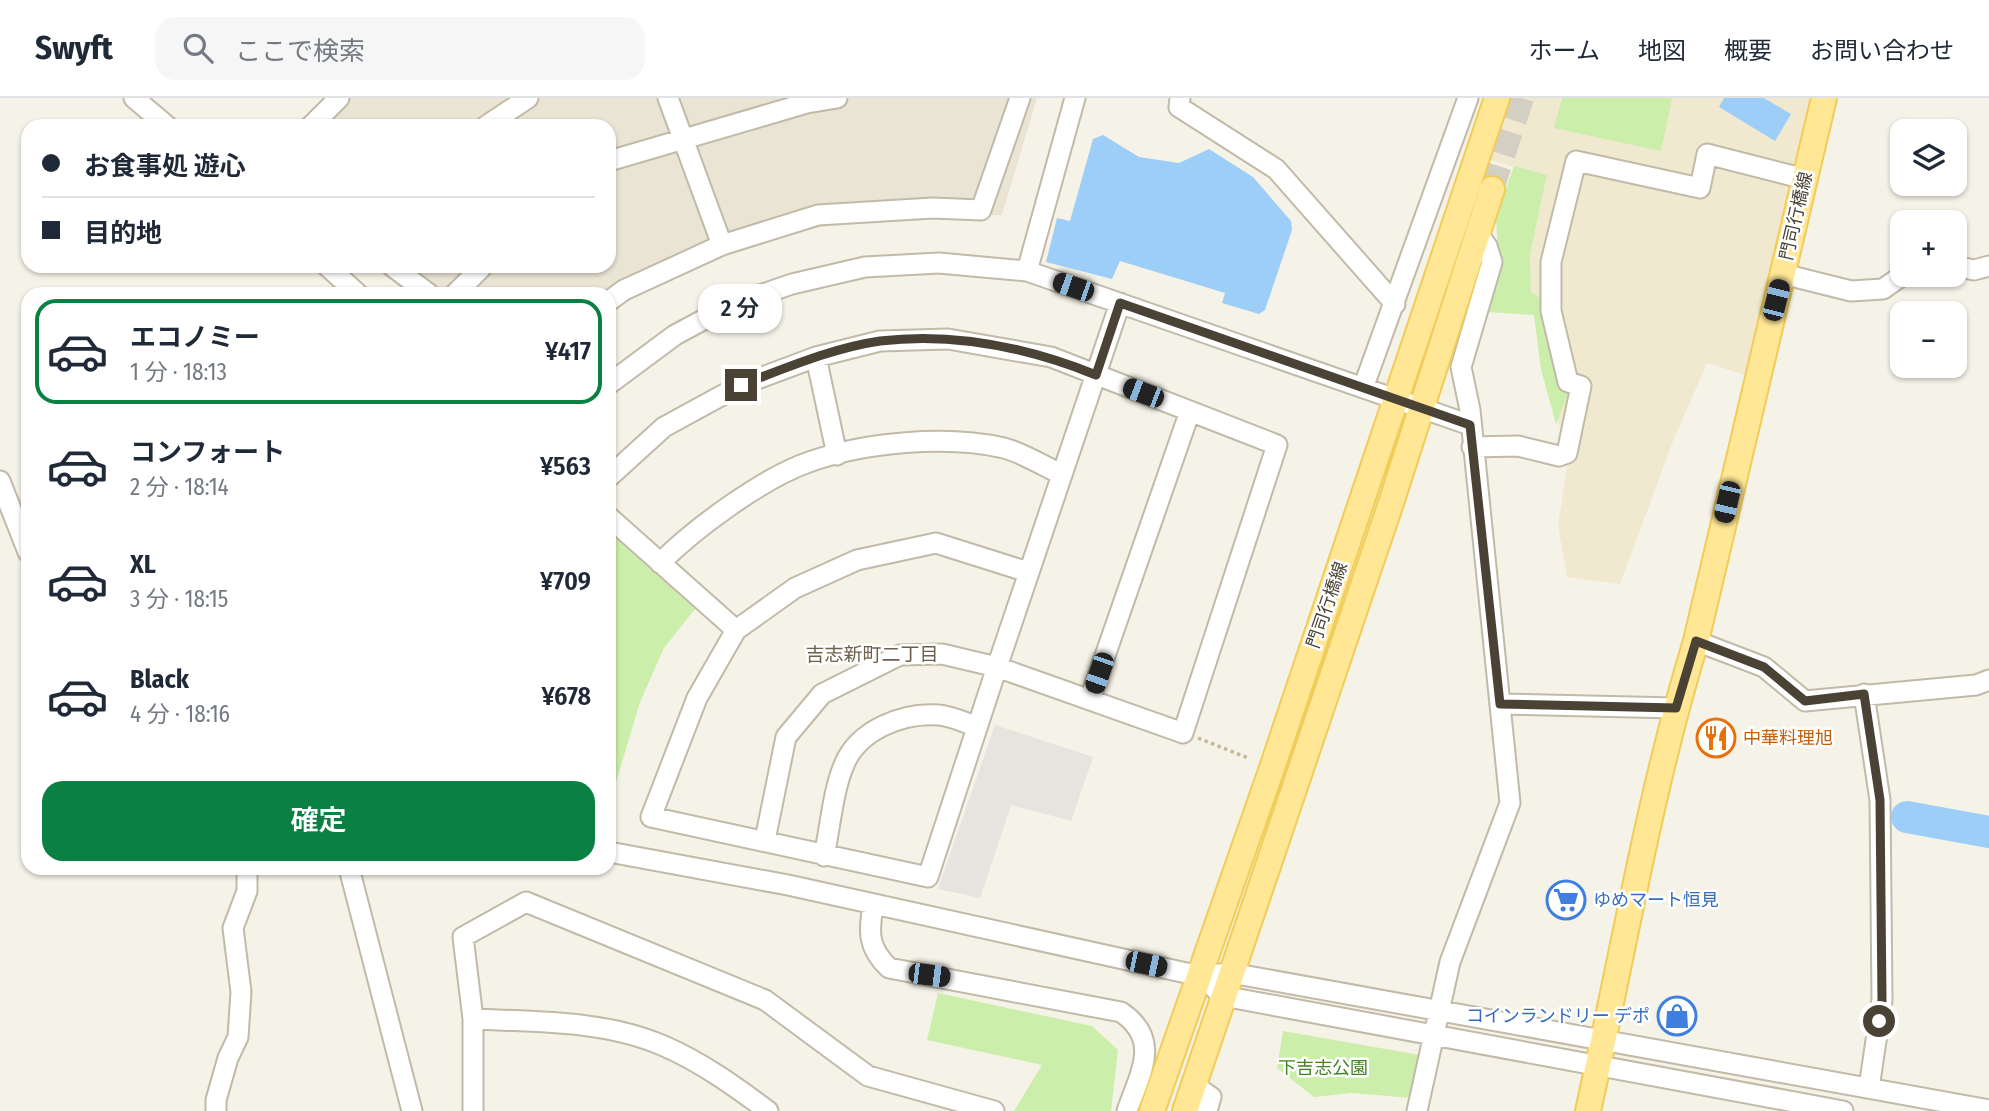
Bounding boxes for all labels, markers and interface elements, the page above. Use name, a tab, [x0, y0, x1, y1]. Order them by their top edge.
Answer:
search box	[155, 17, 645, 80]
text: Swyft	[35, 28, 113, 68]
icon: search	[179, 29, 217, 67]
text: ここで検索	[235, 36, 365, 67]
text: ホーム	[1529, 37, 1600, 65]
text: 地図	[1638, 37, 1686, 65]
text: 概要	[1724, 37, 1772, 65]
text: お問い合わせ	[1810, 37, 1954, 65]
map controls	[1890, 119, 1967, 378]
button: layers	[1890, 119, 1967, 196]
text: お食事処 遊心	[84, 151, 245, 182]
street label: 門司行橋線	[1775, 170, 1817, 262]
button: +	[1890, 210, 1967, 287]
text: 目的地	[84, 218, 162, 249]
car	[1050, 270, 1097, 304]
car	[1761, 277, 1792, 323]
callout: 2 分	[699, 284, 783, 332]
text: 2 分	[721, 294, 759, 322]
button: −	[1890, 301, 1967, 378]
icon: car	[46, 320, 109, 383]
text: エコノミー	[130, 322, 260, 353]
text: ¥417	[545, 336, 591, 367]
text: 1 分 · 18:13	[130, 358, 227, 386]
route end	[725, 369, 757, 401]
car	[1120, 376, 1167, 410]
icon: car	[46, 435, 109, 498]
text: コンフォート	[130, 437, 285, 468]
text: ¥563	[540, 451, 591, 482]
text: 2 分 · 18:14	[130, 473, 229, 501]
car	[1713, 479, 1742, 525]
text: XL	[130, 549, 156, 580]
icon: car	[46, 550, 109, 613]
street label: 門司行橋線	[1302, 559, 1352, 651]
text: ¥709	[540, 566, 591, 597]
text: 3 分 · 18:15	[130, 585, 228, 613]
district label: 吉志新町二丁目	[805, 643, 939, 666]
car	[1083, 650, 1116, 696]
text: Black	[130, 664, 189, 695]
icon: car	[46, 665, 109, 728]
text: ¥678	[542, 681, 591, 712]
text: 4 分 · 18:16	[130, 700, 230, 728]
restaurant icon: 中華料理旭	[1695, 717, 1737, 759]
place label: 中華料理旭	[1743, 727, 1833, 749]
button: 確定	[42, 781, 595, 861]
supermarket icon: ゆめマート恒見	[1545, 879, 1587, 921]
place label: ゆめマート恒見	[1593, 889, 1719, 911]
car	[1124, 949, 1169, 979]
car	[907, 962, 952, 988]
shop icon: コインランドリー デポ	[1656, 995, 1698, 1037]
place label: コインランドリー デポ	[1466, 1005, 1650, 1027]
route start	[1863, 1005, 1895, 1037]
park label: 下吉志公園	[1278, 1057, 1368, 1079]

